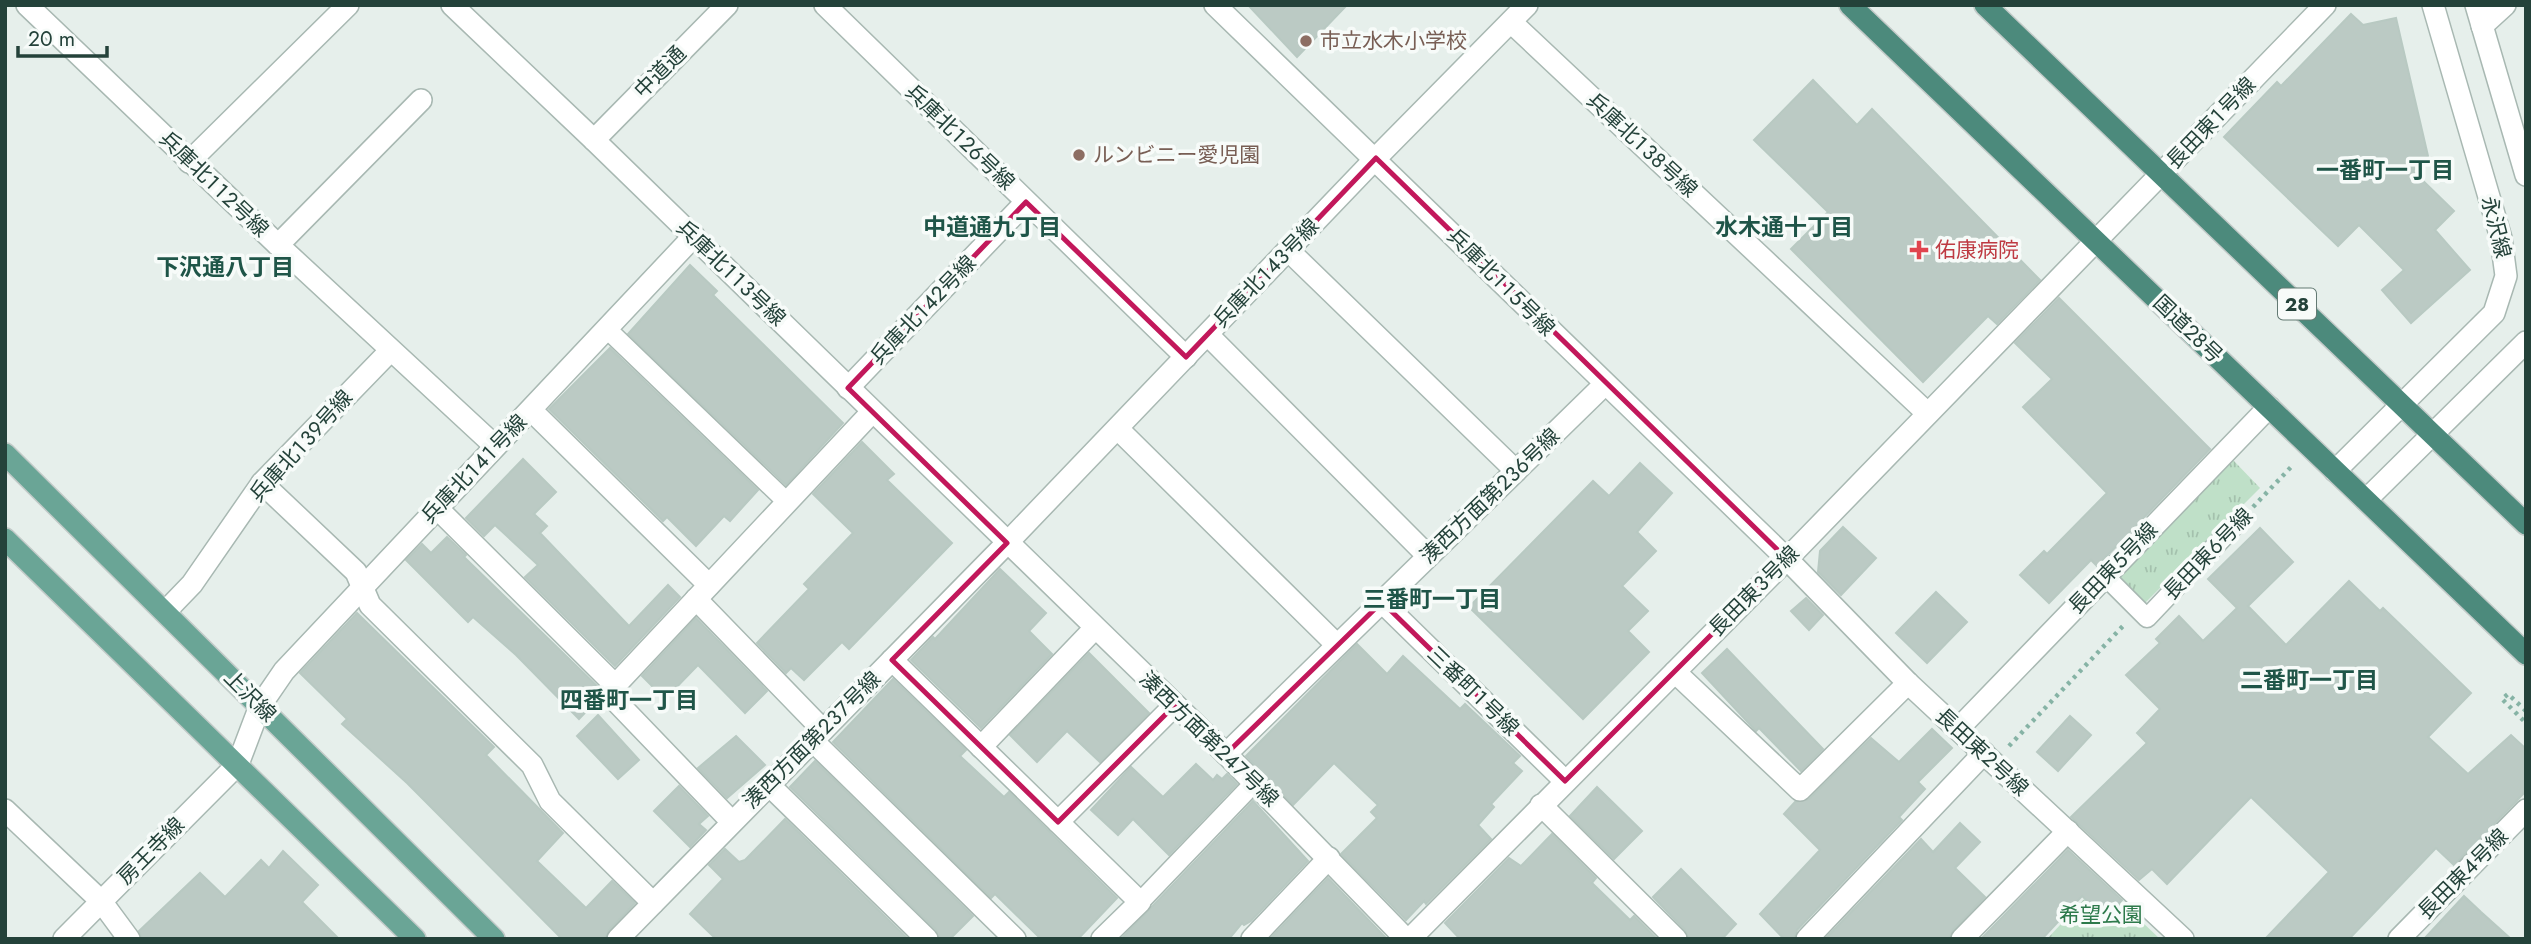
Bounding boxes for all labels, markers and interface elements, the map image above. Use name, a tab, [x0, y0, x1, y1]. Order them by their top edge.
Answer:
scale bar	[18, 14, 107, 58]
text: 20 m	[28, 24, 75, 54]
place label: 市立水木小学校	[1320, 26, 1467, 56]
marker: 市立水木小学校	[1298, 33, 1314, 49]
street label: 中道通	[627, 39, 693, 105]
street label: 長田東１号線	[2160, 70, 2262, 176]
street label: 兵庫北１２６号線	[899, 77, 1021, 197]
street label: 兵庫北１３８号線	[1580, 86, 1704, 204]
street label: 兵庫北１１２号線	[153, 124, 275, 244]
place label: ルンビニー愛児園	[1093, 140, 1261, 170]
marker: ルンビニー愛児園	[1071, 147, 1087, 163]
district label: 一番町一丁目	[2316, 153, 2454, 187]
street label: 永沢線	[2474, 193, 2518, 261]
district label: 中道通九丁目	[923, 210, 1061, 244]
district label: 水木通十丁目	[1715, 210, 1853, 244]
street label: 兵庫北１４３号線	[1206, 212, 1326, 334]
street label: 兵庫北１１３号線	[670, 213, 792, 333]
street label: 兵庫北１１５号線	[1440, 221, 1562, 343]
place label: 佑康病院	[1935, 235, 2019, 265]
marker: 佑康病院	[1909, 240, 1929, 260]
street label: 兵庫北１４２号線	[863, 249, 983, 371]
district label: 下沢通八丁目	[156, 250, 294, 284]
street label: 国道28号	[2146, 288, 2230, 370]
road number: 28	[2278, 288, 2316, 320]
street label: 兵庫北１３９号線	[242, 383, 360, 509]
street label: 兵庫北１４１号線	[414, 408, 534, 530]
street label: 湊西方面第２３６号線	[1414, 421, 1566, 571]
street label: 長田東６号線	[2157, 501, 2259, 607]
street label: 長田東５号線	[2062, 515, 2164, 621]
street label: 長田東３号線	[1702, 539, 1806, 643]
district label: 三番町一丁目	[1363, 582, 1501, 616]
street label: 三番町１号線	[1420, 640, 1526, 742]
street label: 上沢線	[217, 663, 283, 729]
district label: 二番町一丁目	[2240, 663, 2378, 697]
street label: 湊西方面第２３７号線	[736, 664, 888, 816]
street label: 湊西方面第２４７号線	[1133, 664, 1285, 814]
district label: 四番町一丁目	[560, 683, 698, 717]
street label: 長田東２号線	[1929, 701, 2035, 803]
street label: 房王寺線	[111, 811, 191, 891]
street label: 長田東４号線	[2411, 822, 2515, 926]
park label: 希望公園	[2059, 900, 2143, 930]

